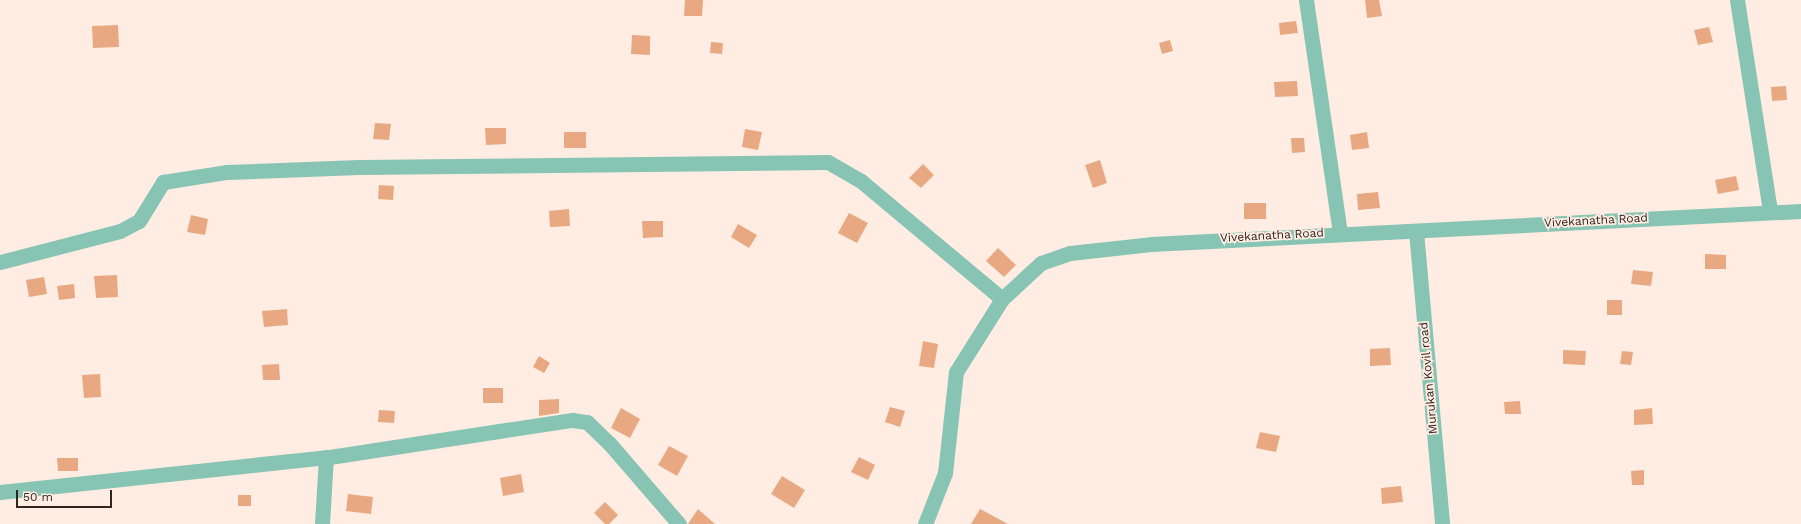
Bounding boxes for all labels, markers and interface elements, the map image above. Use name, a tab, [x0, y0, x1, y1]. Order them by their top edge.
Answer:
street label: Vivekanatha Road	[1544, 211, 1648, 231]
street label: Vivekanatha Road	[1220, 226, 1324, 246]
street label: Murukan Kovil road	[1417, 321, 1441, 435]
scale bar	[18, 482, 114, 508]
text: 50 m	[23, 490, 53, 504]

